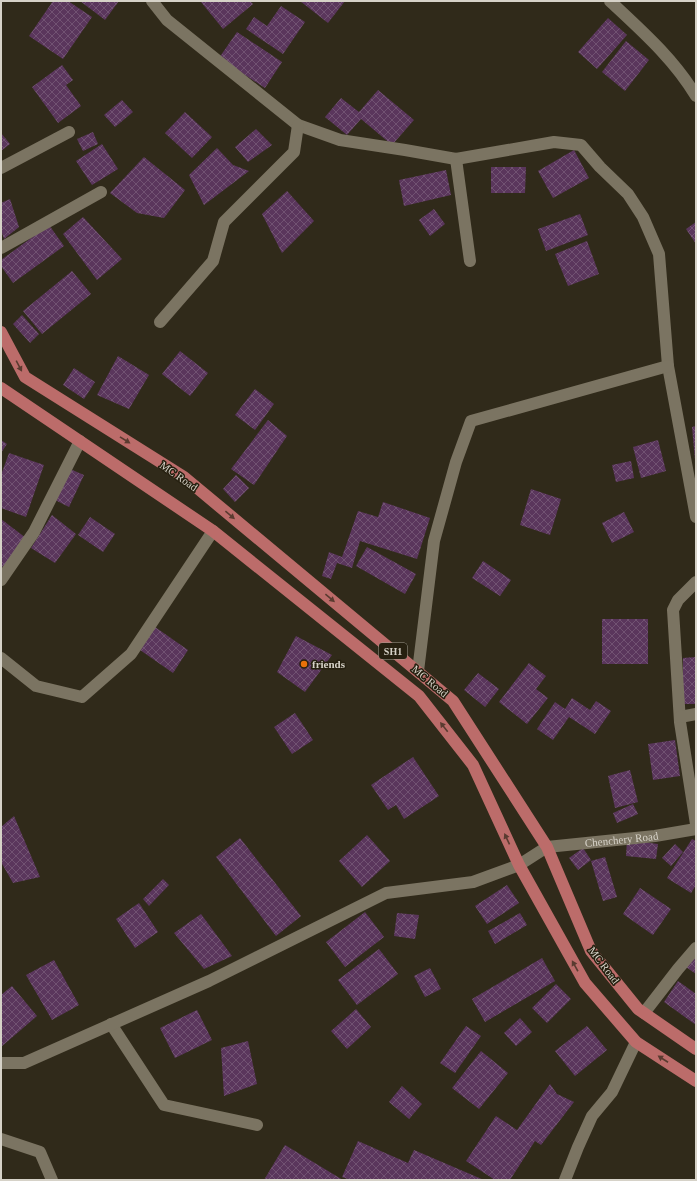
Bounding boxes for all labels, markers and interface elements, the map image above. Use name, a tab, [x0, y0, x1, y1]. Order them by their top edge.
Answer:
one-way arrow	[16, 360, 23, 372]
one-way arrow	[119, 436, 131, 443]
street label: MC Road	[158, 459, 200, 494]
one-way arrow	[225, 511, 236, 520]
one-way arrow	[325, 594, 335, 603]
road number: SH1	[379, 643, 407, 659]
place label: friends	[312, 658, 346, 670]
marker: friends	[299, 659, 309, 669]
street label: MC Road	[410, 663, 451, 700]
one-way arrow	[439, 721, 448, 732]
street label: Chenchery Road	[584, 829, 660, 849]
one-way arrow	[504, 833, 510, 845]
street label: MC Road	[586, 944, 622, 986]
one-way arrow	[572, 960, 579, 972]
one-way arrow	[658, 1056, 669, 1063]

